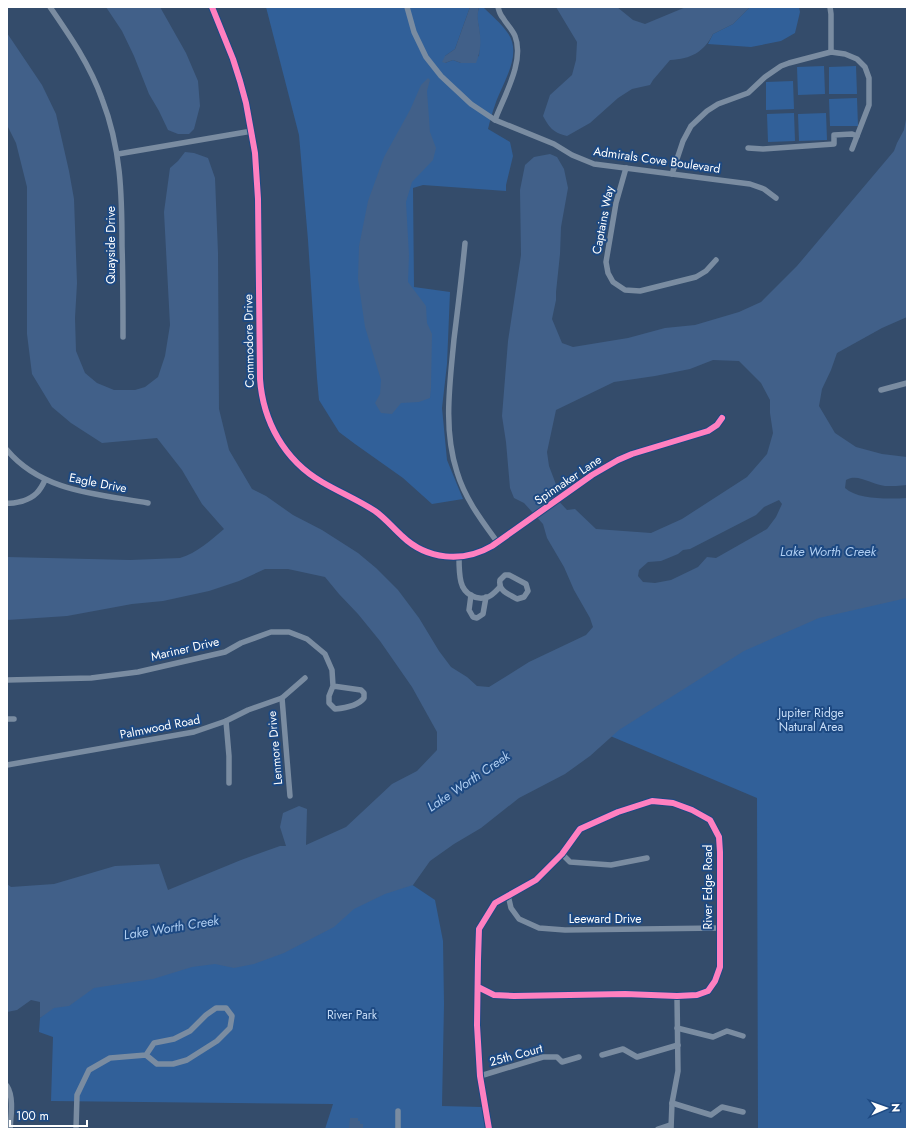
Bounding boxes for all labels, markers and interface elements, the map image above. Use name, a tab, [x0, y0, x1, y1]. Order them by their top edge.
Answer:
street label: Admirals Cove Boulevard	[592, 142, 722, 178]
street label: Captains Way	[588, 184, 619, 256]
street label: Quayside Drive	[102, 206, 120, 284]
street label: Commodore Drive	[239, 294, 259, 388]
street label: Spinnaker Lane	[531, 451, 605, 509]
street label: Eagle Drive	[68, 469, 128, 497]
water label: Lake Worth Creek	[780, 542, 877, 561]
street label: Mariner Drive	[149, 632, 221, 666]
park label: Jupiter Ridge Natural Area	[776, 704, 844, 736]
street label: Palmwood Road	[118, 710, 202, 744]
street label: Lenmore Drive	[263, 710, 287, 786]
water label: Lake Worth Creek	[423, 746, 514, 816]
street label: River Edge Road	[699, 845, 717, 929]
street label: Leeward Drive	[569, 910, 641, 928]
water label: Lake Worth Creek	[122, 911, 221, 944]
park label: River Park	[327, 1006, 378, 1024]
street label: 25th Court	[487, 1039, 545, 1071]
north arrow	[866, 1088, 906, 1128]
scale bar	[10, 1102, 87, 1128]
text: N	[888, 1103, 904, 1112]
text: 100 m	[16, 1107, 49, 1125]

